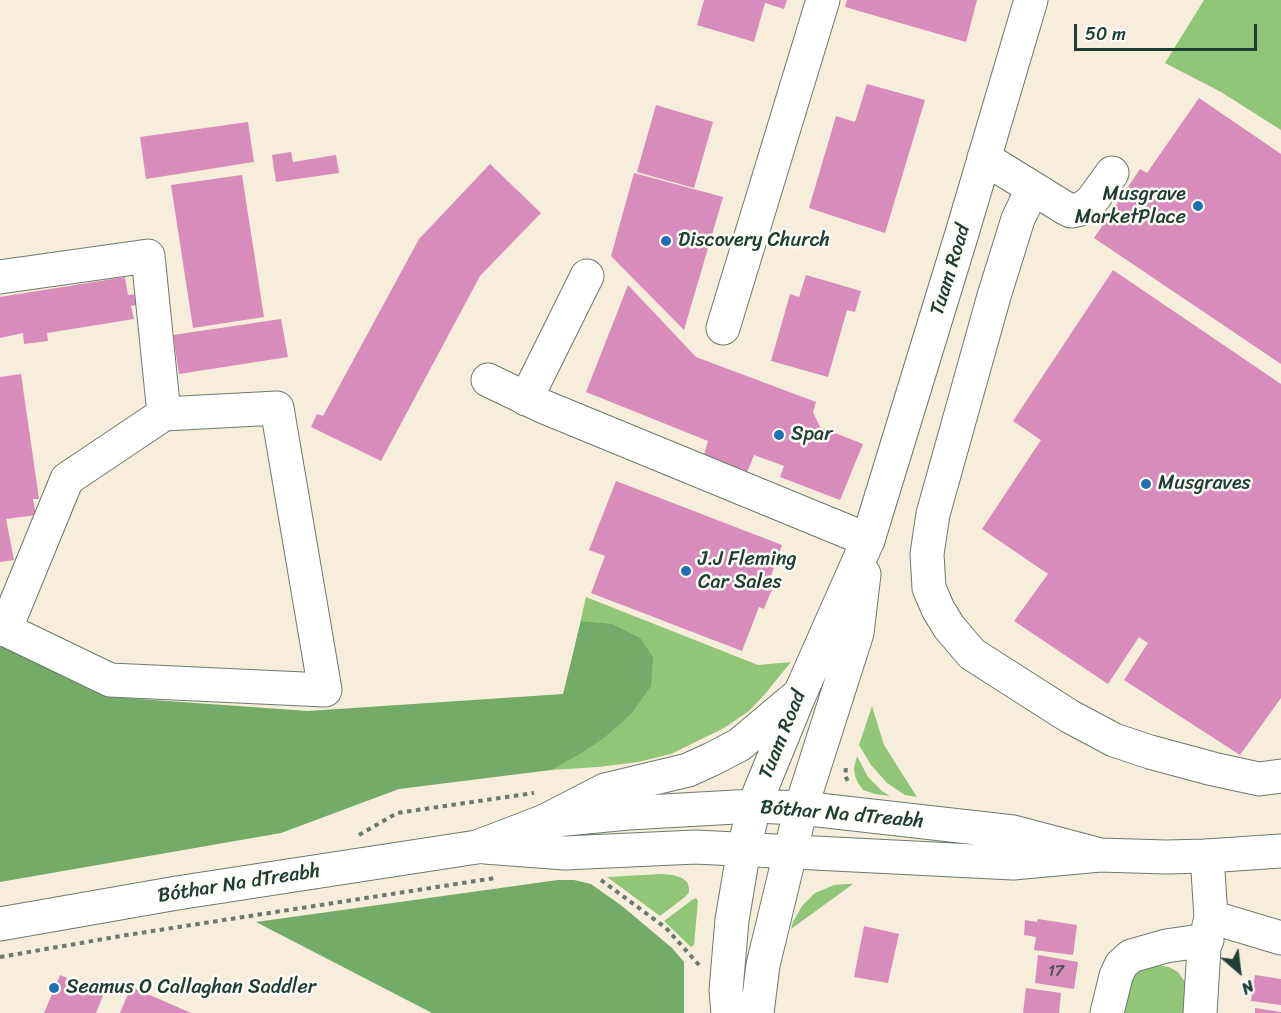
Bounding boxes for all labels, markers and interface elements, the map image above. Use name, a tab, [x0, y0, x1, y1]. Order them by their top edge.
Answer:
scale bar	[1077, 12, 1260, 50]
text: 50 m	[1085, 18, 1126, 50]
place label: Musgrave MarketPlace	[1075, 183, 1186, 230]
marker: Musgrave MarketPlace	[1191, 199, 1205, 213]
street label: Tuam Road	[926, 222, 976, 318]
place label: Discovery Church	[678, 229, 830, 253]
marker: Discovery Church	[659, 234, 673, 248]
place label: Spar	[791, 423, 832, 447]
marker: Spar	[772, 428, 786, 442]
place label: Musgraves	[1158, 472, 1251, 496]
marker: Musgraves	[1139, 477, 1153, 491]
place label: J.J Fleming Car Sales	[698, 548, 797, 595]
marker: J.J Fleming Car Sales	[679, 564, 693, 578]
street label: Tuam Road	[754, 687, 812, 783]
street label: Bóthar Na dTreabh	[759, 796, 925, 834]
street label: Bóthar Na dTreabh	[156, 859, 322, 909]
north arrow	[1209, 941, 1269, 1001]
house number: 17	[1048, 962, 1064, 982]
text: N	[1236, 972, 1259, 1003]
place label: Seamus O Callaghan Saddler	[66, 976, 316, 1000]
marker: Seamus O Callaghan Saddler	[47, 981, 61, 995]

